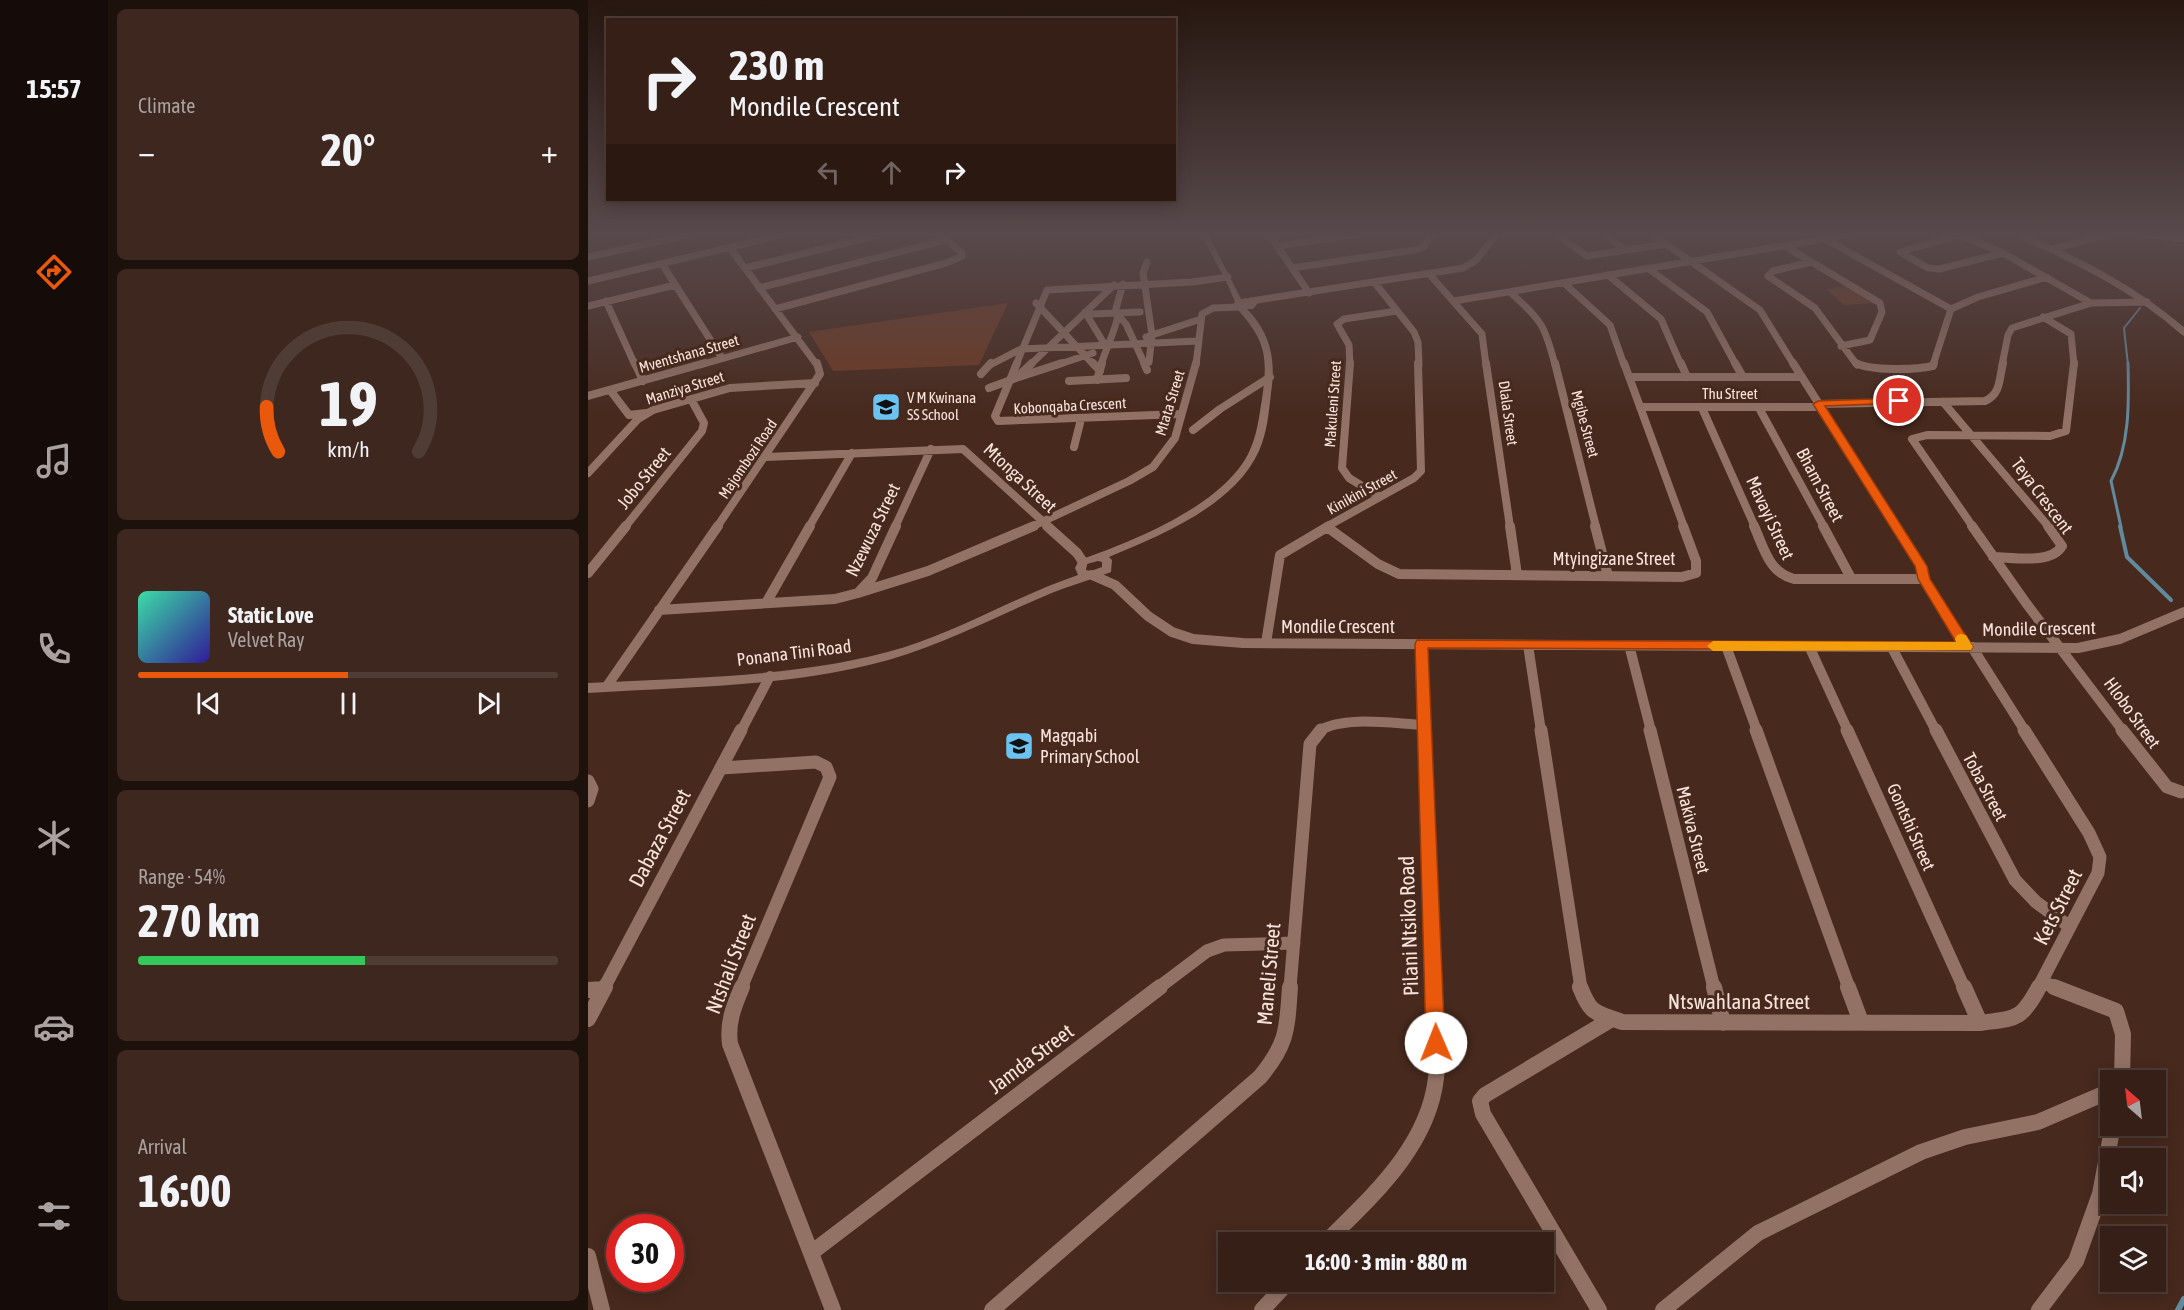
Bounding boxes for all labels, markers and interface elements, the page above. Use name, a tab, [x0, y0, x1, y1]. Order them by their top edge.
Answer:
text: 230 m	[729, 41, 824, 89]
icon: right	[630, 42, 708, 120]
text: 15:57	[26, 73, 82, 104]
text: Mondile Crescent	[729, 91, 900, 122]
text: Climate	[138, 94, 195, 117]
text: 20°	[321, 124, 375, 176]
text: −	[138, 132, 155, 170]
text: +	[541, 132, 558, 170]
icon: left	[812, 156, 845, 189]
icon: ahead	[875, 156, 908, 189]
icon: right	[938, 156, 971, 189]
icon: directions	[33, 251, 75, 293]
street label: Mventshana Street	[637, 331, 741, 376]
street label: Makuleni Street	[1321, 360, 1344, 448]
text: 19	[319, 368, 377, 439]
street label: Manziya Street	[644, 368, 726, 408]
street label: Mtata Street	[1152, 368, 1188, 438]
pin	[1873, 375, 1924, 426]
street label: Dlala Street	[1496, 379, 1521, 446]
icon: arrive	[1882, 384, 1915, 417]
street label: Thu Street	[1702, 385, 1758, 402]
street label: Mgibe Street	[1568, 388, 1603, 459]
place label: V M Kwinana SS School	[907, 389, 976, 423]
school or university icon: V M Kwinana SS School	[870, 391, 902, 423]
street label: Kobonqaba Crescent	[1013, 394, 1127, 417]
street label: Majombozi Road	[715, 416, 780, 502]
text: km/h	[327, 437, 369, 462]
street label: Mtonga Street	[980, 439, 1061, 517]
icon: music	[33, 440, 75, 482]
street label: Jobo Street	[612, 443, 675, 513]
street label: Bham Street	[1792, 444, 1849, 525]
street label: Teya Crescent	[2007, 454, 2078, 538]
street label: Kinikini Street	[1324, 466, 1399, 518]
street label: Mavayi Street	[1742, 473, 1799, 563]
street label: Nzewuza Street	[841, 480, 904, 580]
street label: Mtyingizane Street	[1552, 548, 1676, 569]
text: Static Love	[228, 602, 314, 628]
street label: Mondile Crescent	[1281, 616, 1395, 637]
street label: Mondile Crescent	[1982, 617, 2096, 640]
icon: phone	[33, 628, 75, 670]
text: Velvet Ray	[228, 628, 305, 651]
street label: Ponana Tini Road	[736, 635, 852, 670]
street label: Hlobo Street	[2100, 673, 2165, 752]
icon: previous	[192, 687, 225, 720]
icon: pause	[332, 687, 365, 720]
icon: next	[472, 687, 505, 720]
place label: Magqabi Primary School	[1040, 725, 1140, 767]
school or university icon: Magqabi Primary School	[1003, 730, 1035, 762]
street label: Toba Street	[1959, 749, 2012, 824]
street label: Gontshi Street	[1883, 780, 1940, 874]
street label: Dabaza Street	[623, 784, 695, 891]
street label: Makiva Street	[1672, 784, 1715, 876]
icon: climate	[33, 817, 75, 859]
street label: Pilani Ntsiko Road	[1394, 856, 1422, 997]
text: Range · 54%	[138, 865, 225, 888]
street label: Kets Street	[2028, 865, 2086, 948]
text: 270 km	[138, 895, 260, 947]
street label: Ntshali Street	[700, 910, 760, 1017]
street label: Maneli Street	[1252, 922, 1284, 1026]
street label: Ntswahlana Street	[1668, 989, 1810, 1013]
icon: car	[33, 1006, 75, 1048]
position arrow	[1404, 1011, 1468, 1075]
street label: Jamda Street	[983, 1018, 1078, 1098]
north arrow	[2100, 1070, 2166, 1136]
map controls	[2100, 1070, 2166, 1292]
text: Arrival	[138, 1135, 187, 1158]
button: sound	[2100, 1148, 2166, 1214]
text: 16:00	[138, 1165, 232, 1217]
icon: filters	[33, 1195, 75, 1237]
speed limit sign: 30	[606, 1214, 684, 1292]
button: layers	[2100, 1226, 2166, 1292]
text: 16:00 · 3 min · 880 m	[1305, 1249, 1467, 1275]

